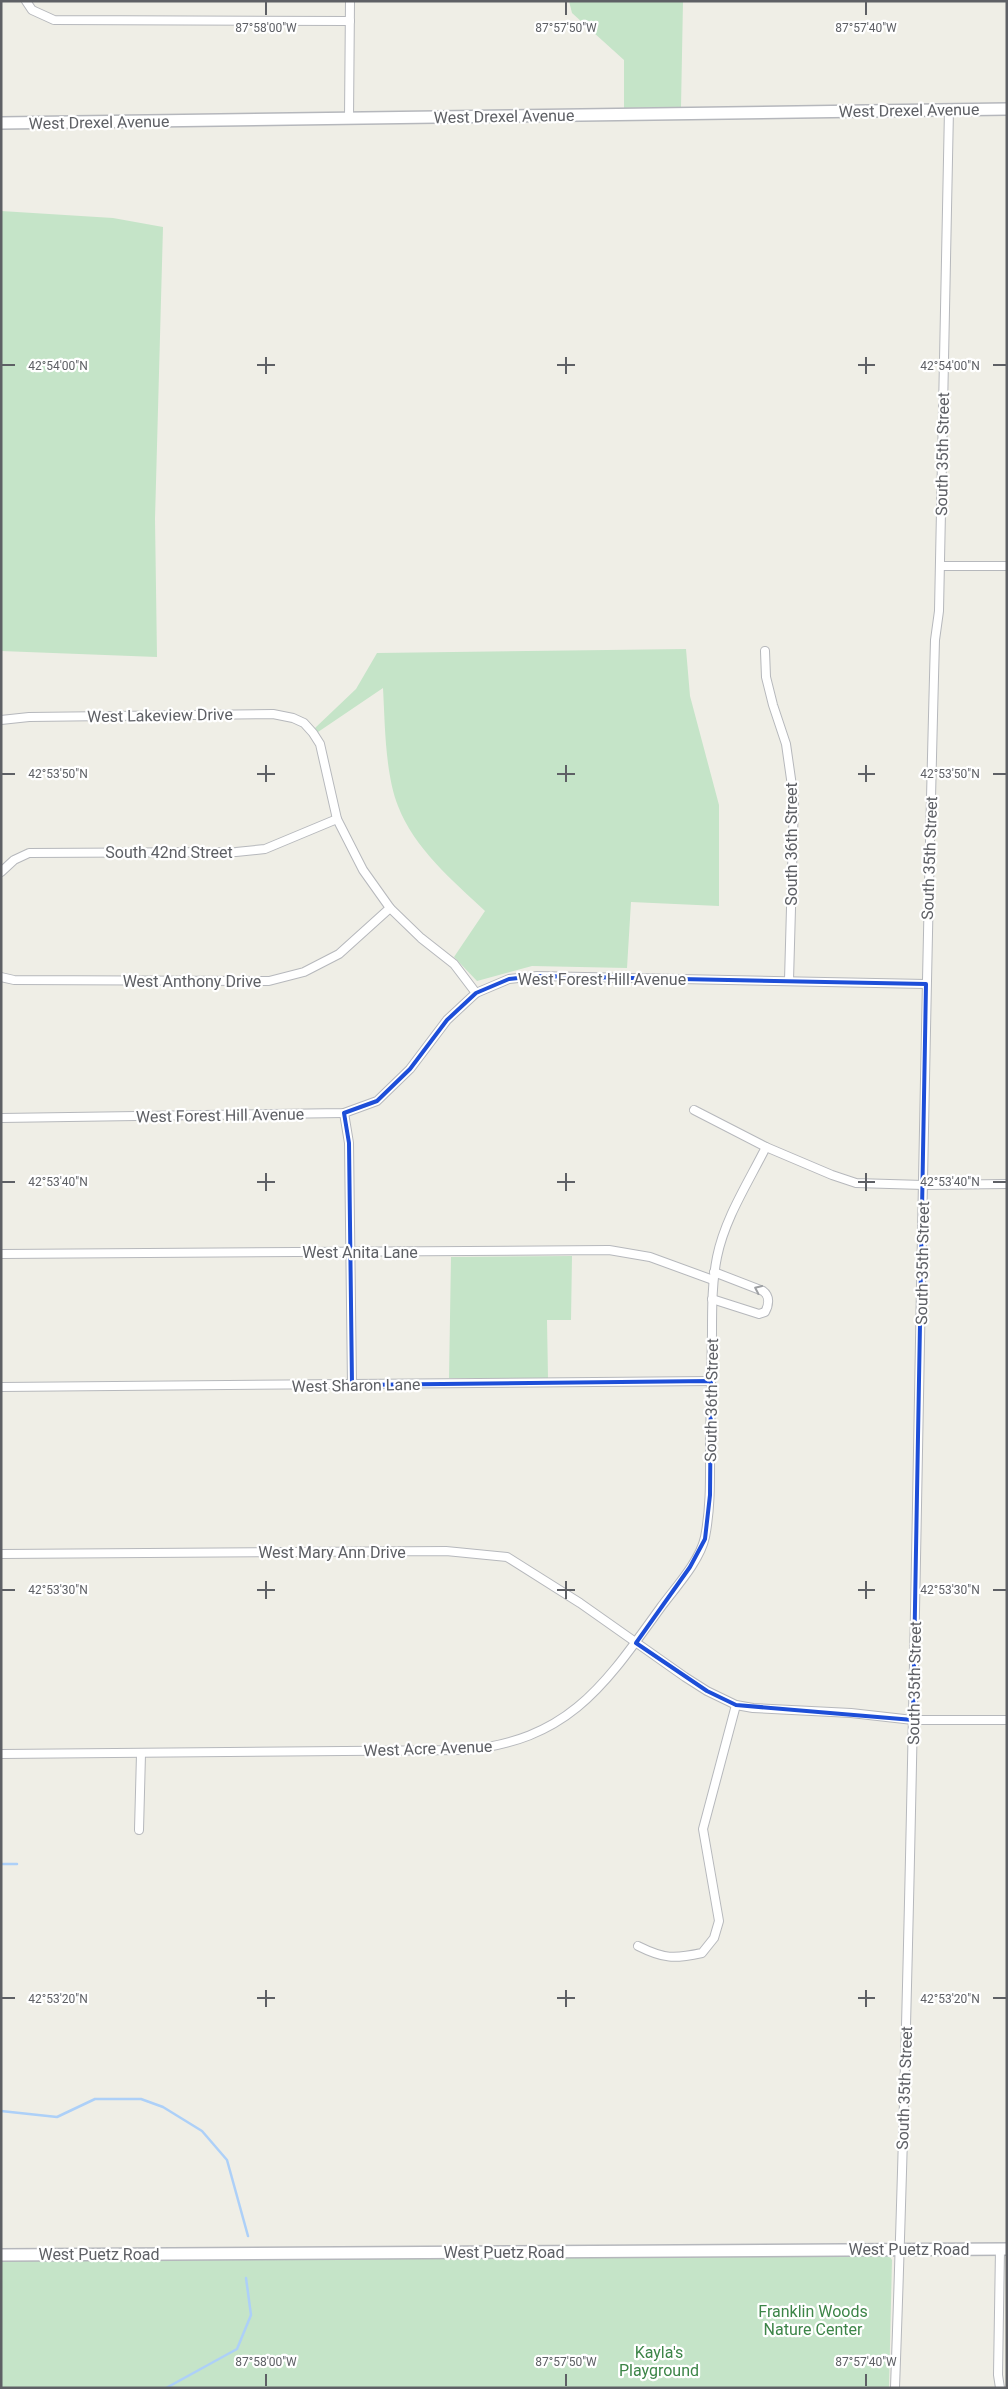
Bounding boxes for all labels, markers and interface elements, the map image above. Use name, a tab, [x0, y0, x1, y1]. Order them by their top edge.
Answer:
text: 87°58'00"W	[235, 21, 297, 35]
text: 87°57'50"W	[535, 21, 597, 35]
text: 87°57'40"W	[835, 21, 897, 35]
street label: West Drexel Avenue	[839, 100, 979, 121]
street label: West Drexel Avenue	[434, 106, 574, 127]
street label: West Drexel Avenue	[29, 112, 169, 133]
text: 42°54'00"N	[28, 359, 88, 373]
text: 42°54'00"N	[920, 359, 980, 373]
street label: South 35th Street	[932, 392, 953, 516]
street label: West Lakeview Drive	[87, 705, 233, 726]
text: 42°53'50"N	[28, 767, 88, 781]
text: 42°53'50"N	[920, 767, 980, 781]
street label: South 36th Street	[782, 782, 801, 906]
street label: South 35th Street	[918, 796, 941, 920]
street label: South 42nd Street	[105, 843, 233, 862]
street label: West Forest Hill Avenue	[518, 970, 686, 989]
street label: West Anthony Drive	[123, 972, 261, 991]
street label: West Forest Hill Avenue	[136, 1105, 304, 1126]
text: 42°53'40"N	[28, 1175, 88, 1189]
text: 42°53'40"N	[920, 1175, 980, 1189]
street label: South 35th Street	[912, 1201, 933, 1325]
street label: West Anita Lane	[302, 1243, 418, 1262]
one-way arrow	[755, 1286, 764, 1296]
street label: South 36th Street	[701, 1338, 722, 1462]
street label: West Sharon Lane	[291, 1375, 421, 1396]
street label: West Mary Ann Drive	[258, 1543, 406, 1562]
text: 42°53'30"N	[28, 1583, 88, 1597]
text: 42°53'30"N	[920, 1583, 980, 1597]
street label: South 35th Street	[904, 1621, 925, 1745]
street label: West Acre Avenue	[363, 1737, 493, 1760]
text: 42°53'20"N	[28, 1992, 88, 2006]
text: 42°53'20"N	[920, 1992, 980, 2006]
street label: South 35th Street	[893, 2026, 916, 2150]
street label: West Puetz Road	[848, 2240, 970, 2259]
street label: West Puetz Road	[443, 2243, 565, 2262]
street label: West Puetz Road	[38, 2245, 160, 2264]
park label: Franklin Woods Nature Center	[758, 2302, 868, 2339]
park label: Kayla's Playground	[619, 2343, 699, 2380]
text: 87°58'00"W	[235, 2355, 297, 2369]
text: 87°57'50"W	[535, 2355, 597, 2369]
text: 87°57'40"W	[835, 2355, 897, 2369]

